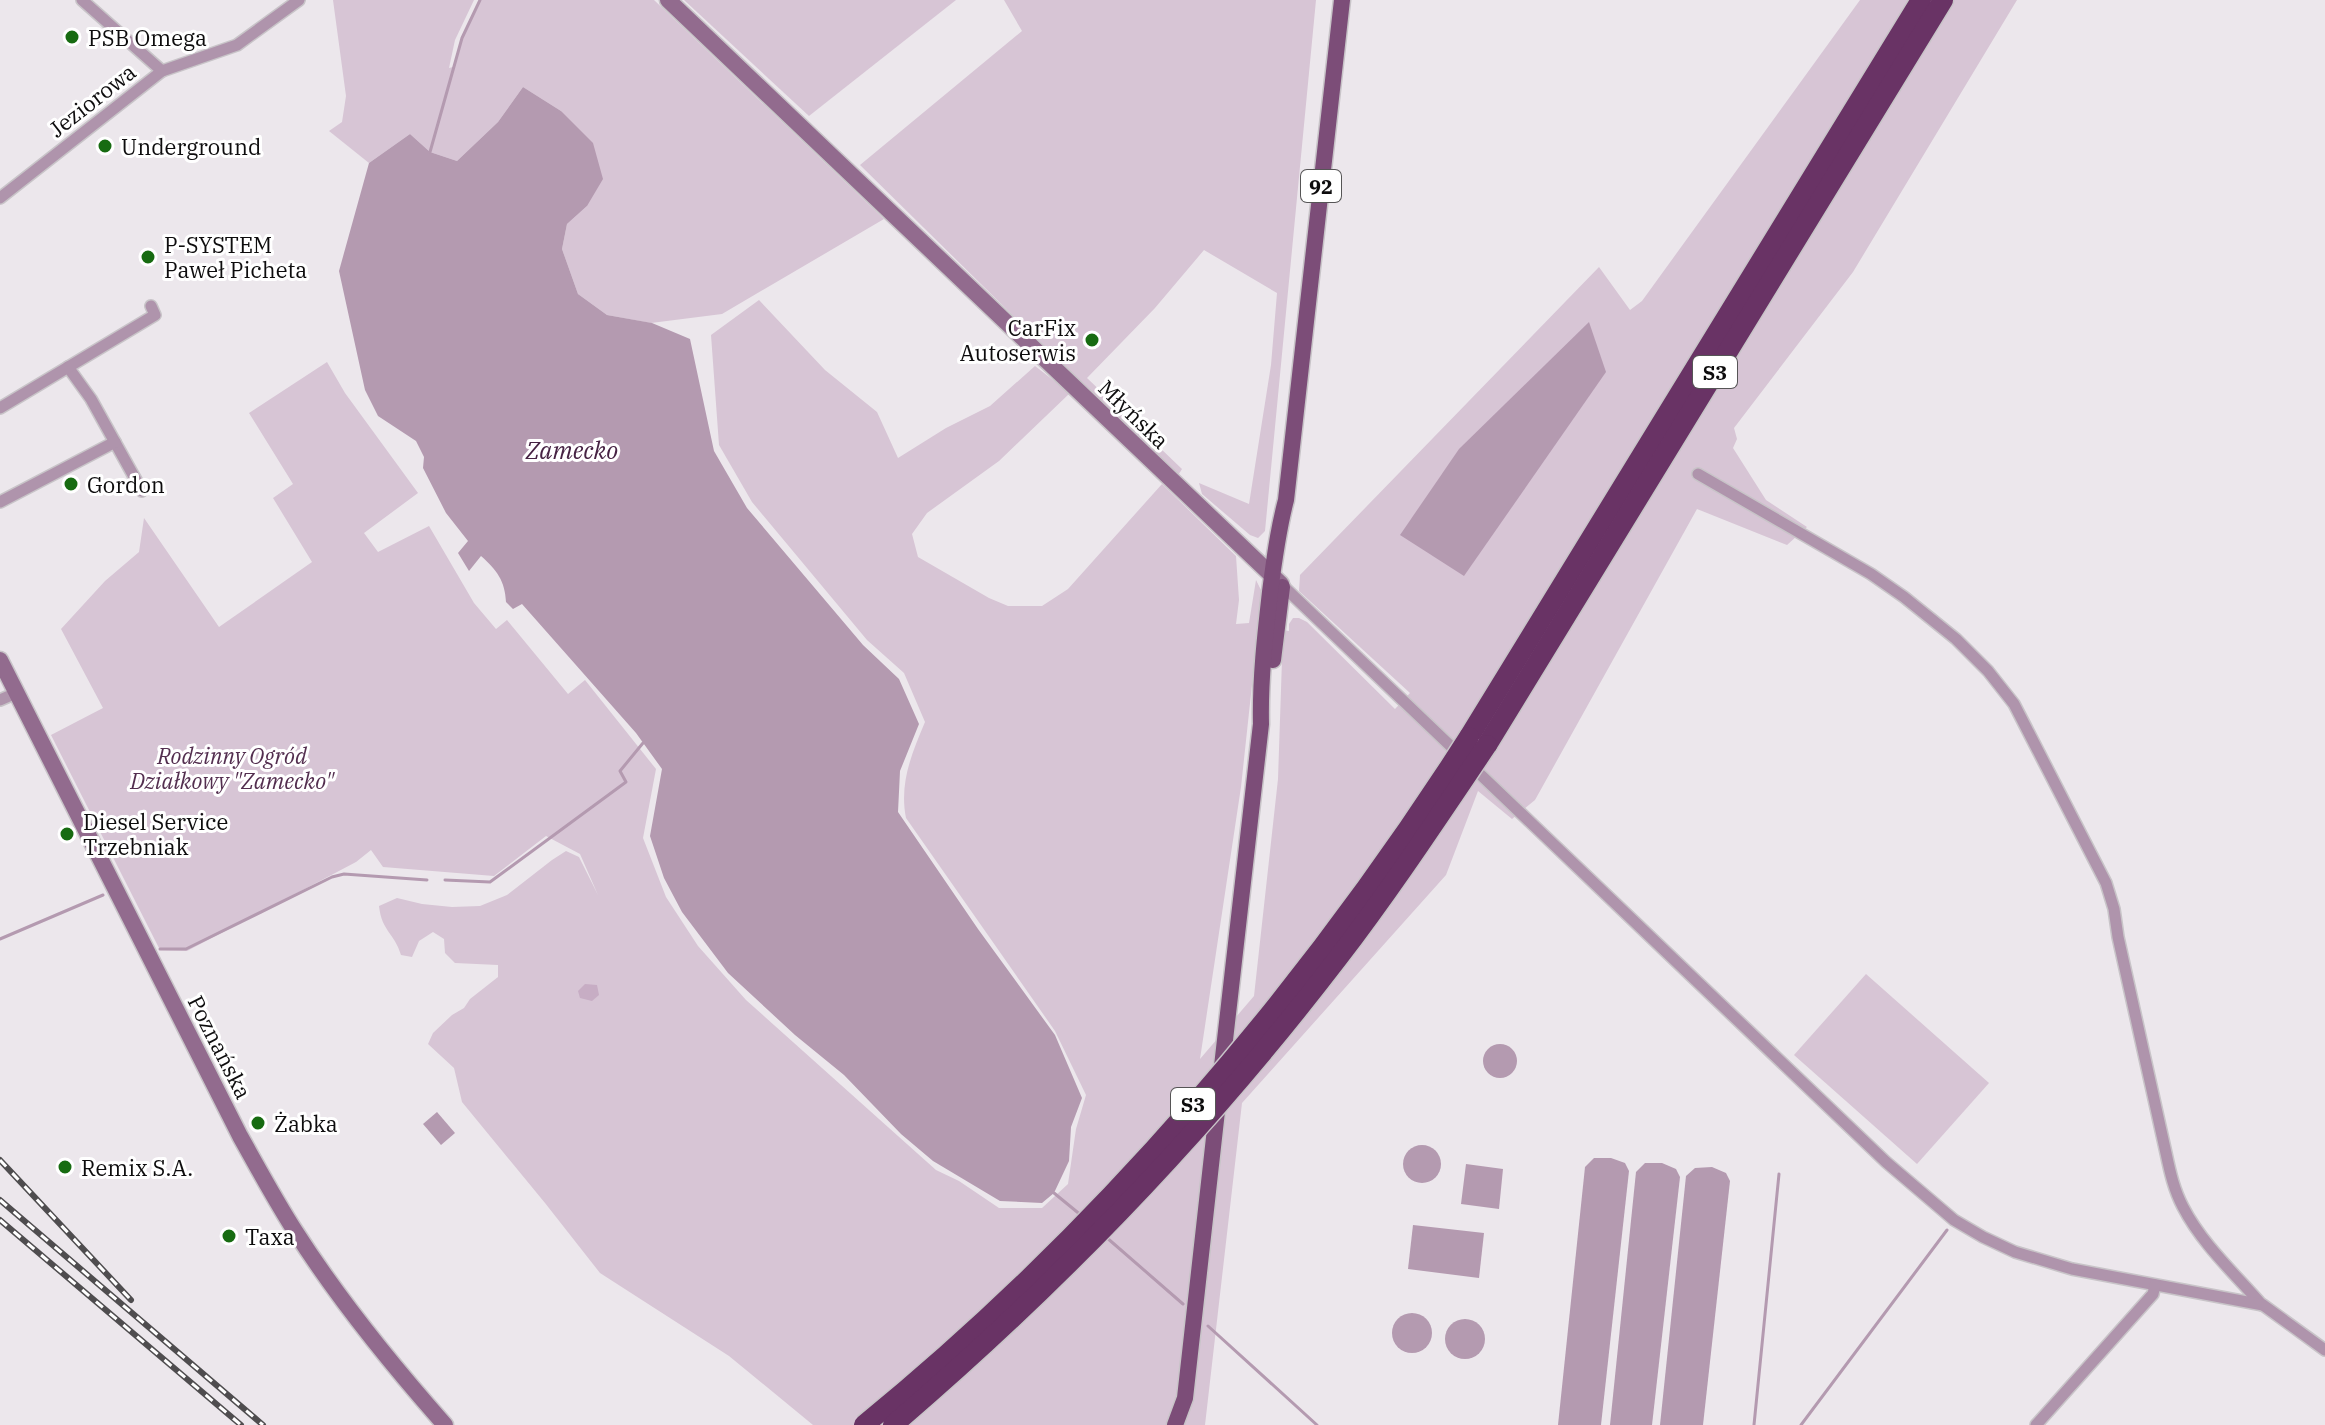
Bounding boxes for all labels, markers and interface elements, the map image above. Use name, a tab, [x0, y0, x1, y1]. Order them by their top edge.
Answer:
place label: PSB Omega	[88, 23, 207, 52]
marker: PSB Omega	[63, 28, 81, 46]
street label: Jeziorowa	[43, 57, 141, 143]
place label: Underground	[121, 132, 261, 161]
marker: Underground	[96, 137, 114, 155]
road number: 92	[1301, 170, 1341, 202]
place label: P-SYSTEM Paweł Picheta	[164, 230, 307, 284]
marker: P-SYSTEM Paweł Picheta	[139, 248, 157, 266]
place label: CarFix Autoserwis	[960, 313, 1076, 367]
marker: CarFix Autoserwis	[1083, 331, 1101, 349]
road number: S3	[1693, 356, 1737, 388]
street label: Młyńska	[1093, 373, 1175, 455]
water label: Zamecko	[525, 434, 618, 466]
place label: Gordon	[87, 470, 165, 499]
marker: Gordon	[62, 475, 80, 493]
park label: Rodzinny Ogród Działkowy "Zamecko"	[129, 741, 335, 795]
place label: Diesel Service Trzebniak	[83, 807, 228, 861]
marker: Diesel Service Trzebniak	[58, 825, 76, 843]
street label: Poznańska	[182, 990, 258, 1104]
road number: S3	[1171, 1088, 1215, 1120]
place label: Żabka	[274, 1109, 338, 1138]
marker: Żabka	[249, 1114, 267, 1132]
place label: Remix S.A.	[81, 1153, 193, 1182]
marker: Remix S.A.	[56, 1158, 74, 1176]
place label: Taxa	[245, 1222, 295, 1251]
marker: Taxa	[220, 1227, 238, 1245]

